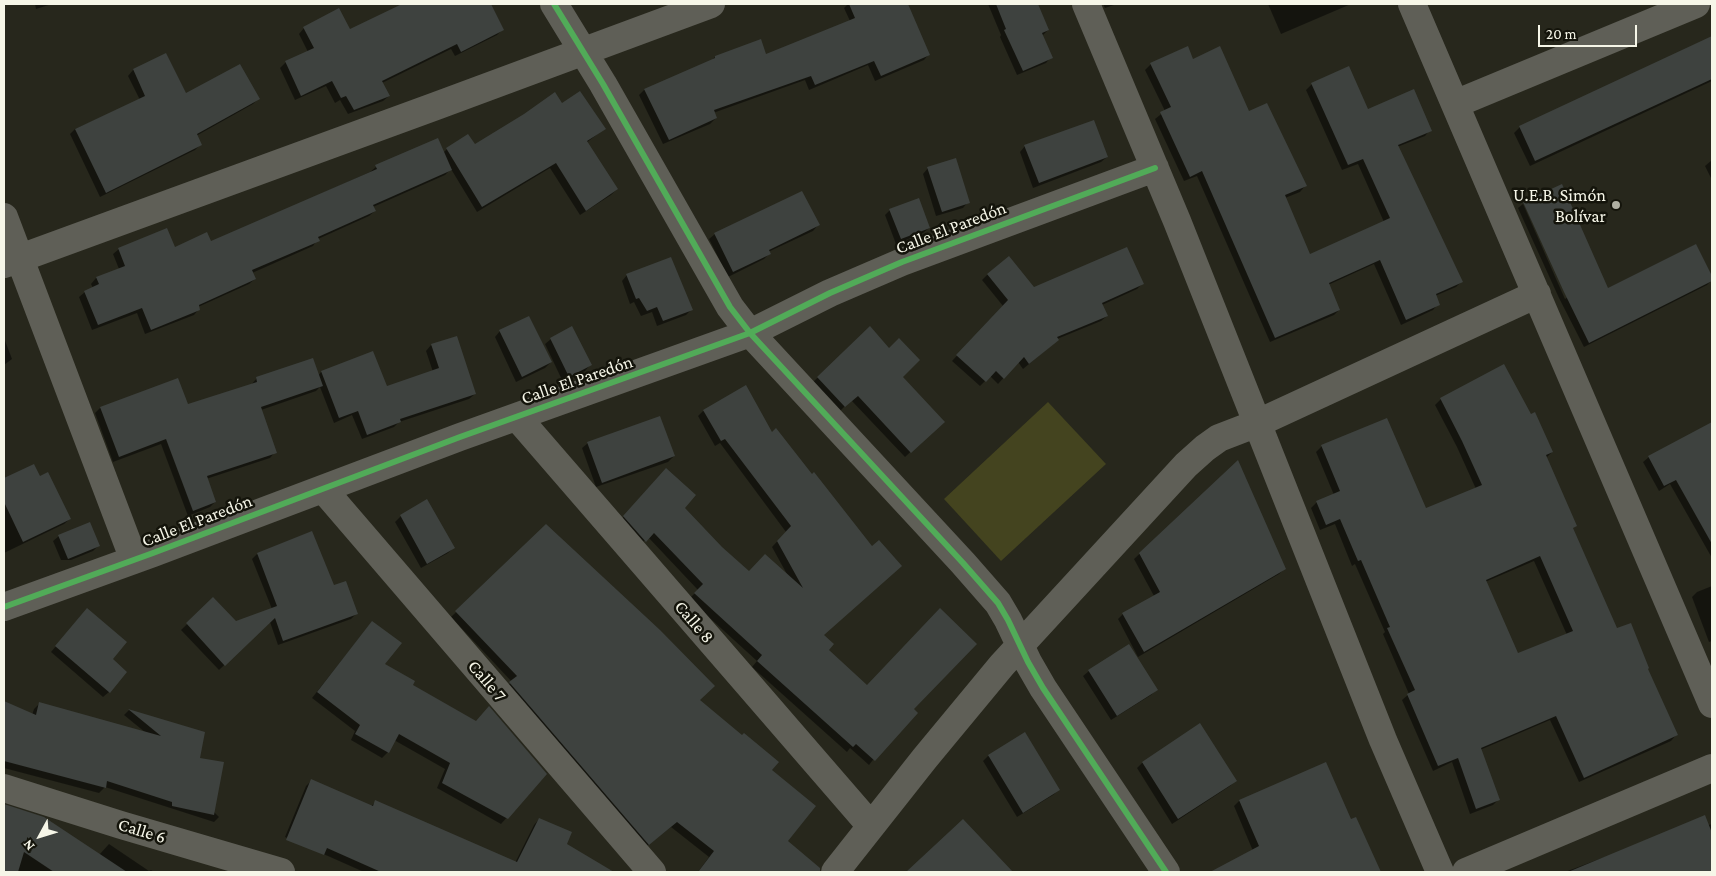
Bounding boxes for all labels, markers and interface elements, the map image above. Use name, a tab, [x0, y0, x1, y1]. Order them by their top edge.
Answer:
scale bar	[1541, 15, 1640, 47]
text: 20 m	[1546, 26, 1577, 42]
place label: U.E.B. Simón Bolívar	[1513, 184, 1606, 226]
street label: Calle El Paredón	[893, 197, 1009, 259]
marker: U.E.B. Simón Bolívar	[1610, 199, 1622, 211]
street label: Calle El Paredón	[518, 351, 636, 409]
street label: Calle El Paredón	[139, 490, 255, 552]
street label: Calle 8	[670, 596, 718, 648]
street label: Calle 7	[463, 656, 511, 706]
north arrow	[15, 811, 65, 861]
street label: Calle 6	[116, 814, 168, 848]
text: N	[19, 837, 38, 854]

